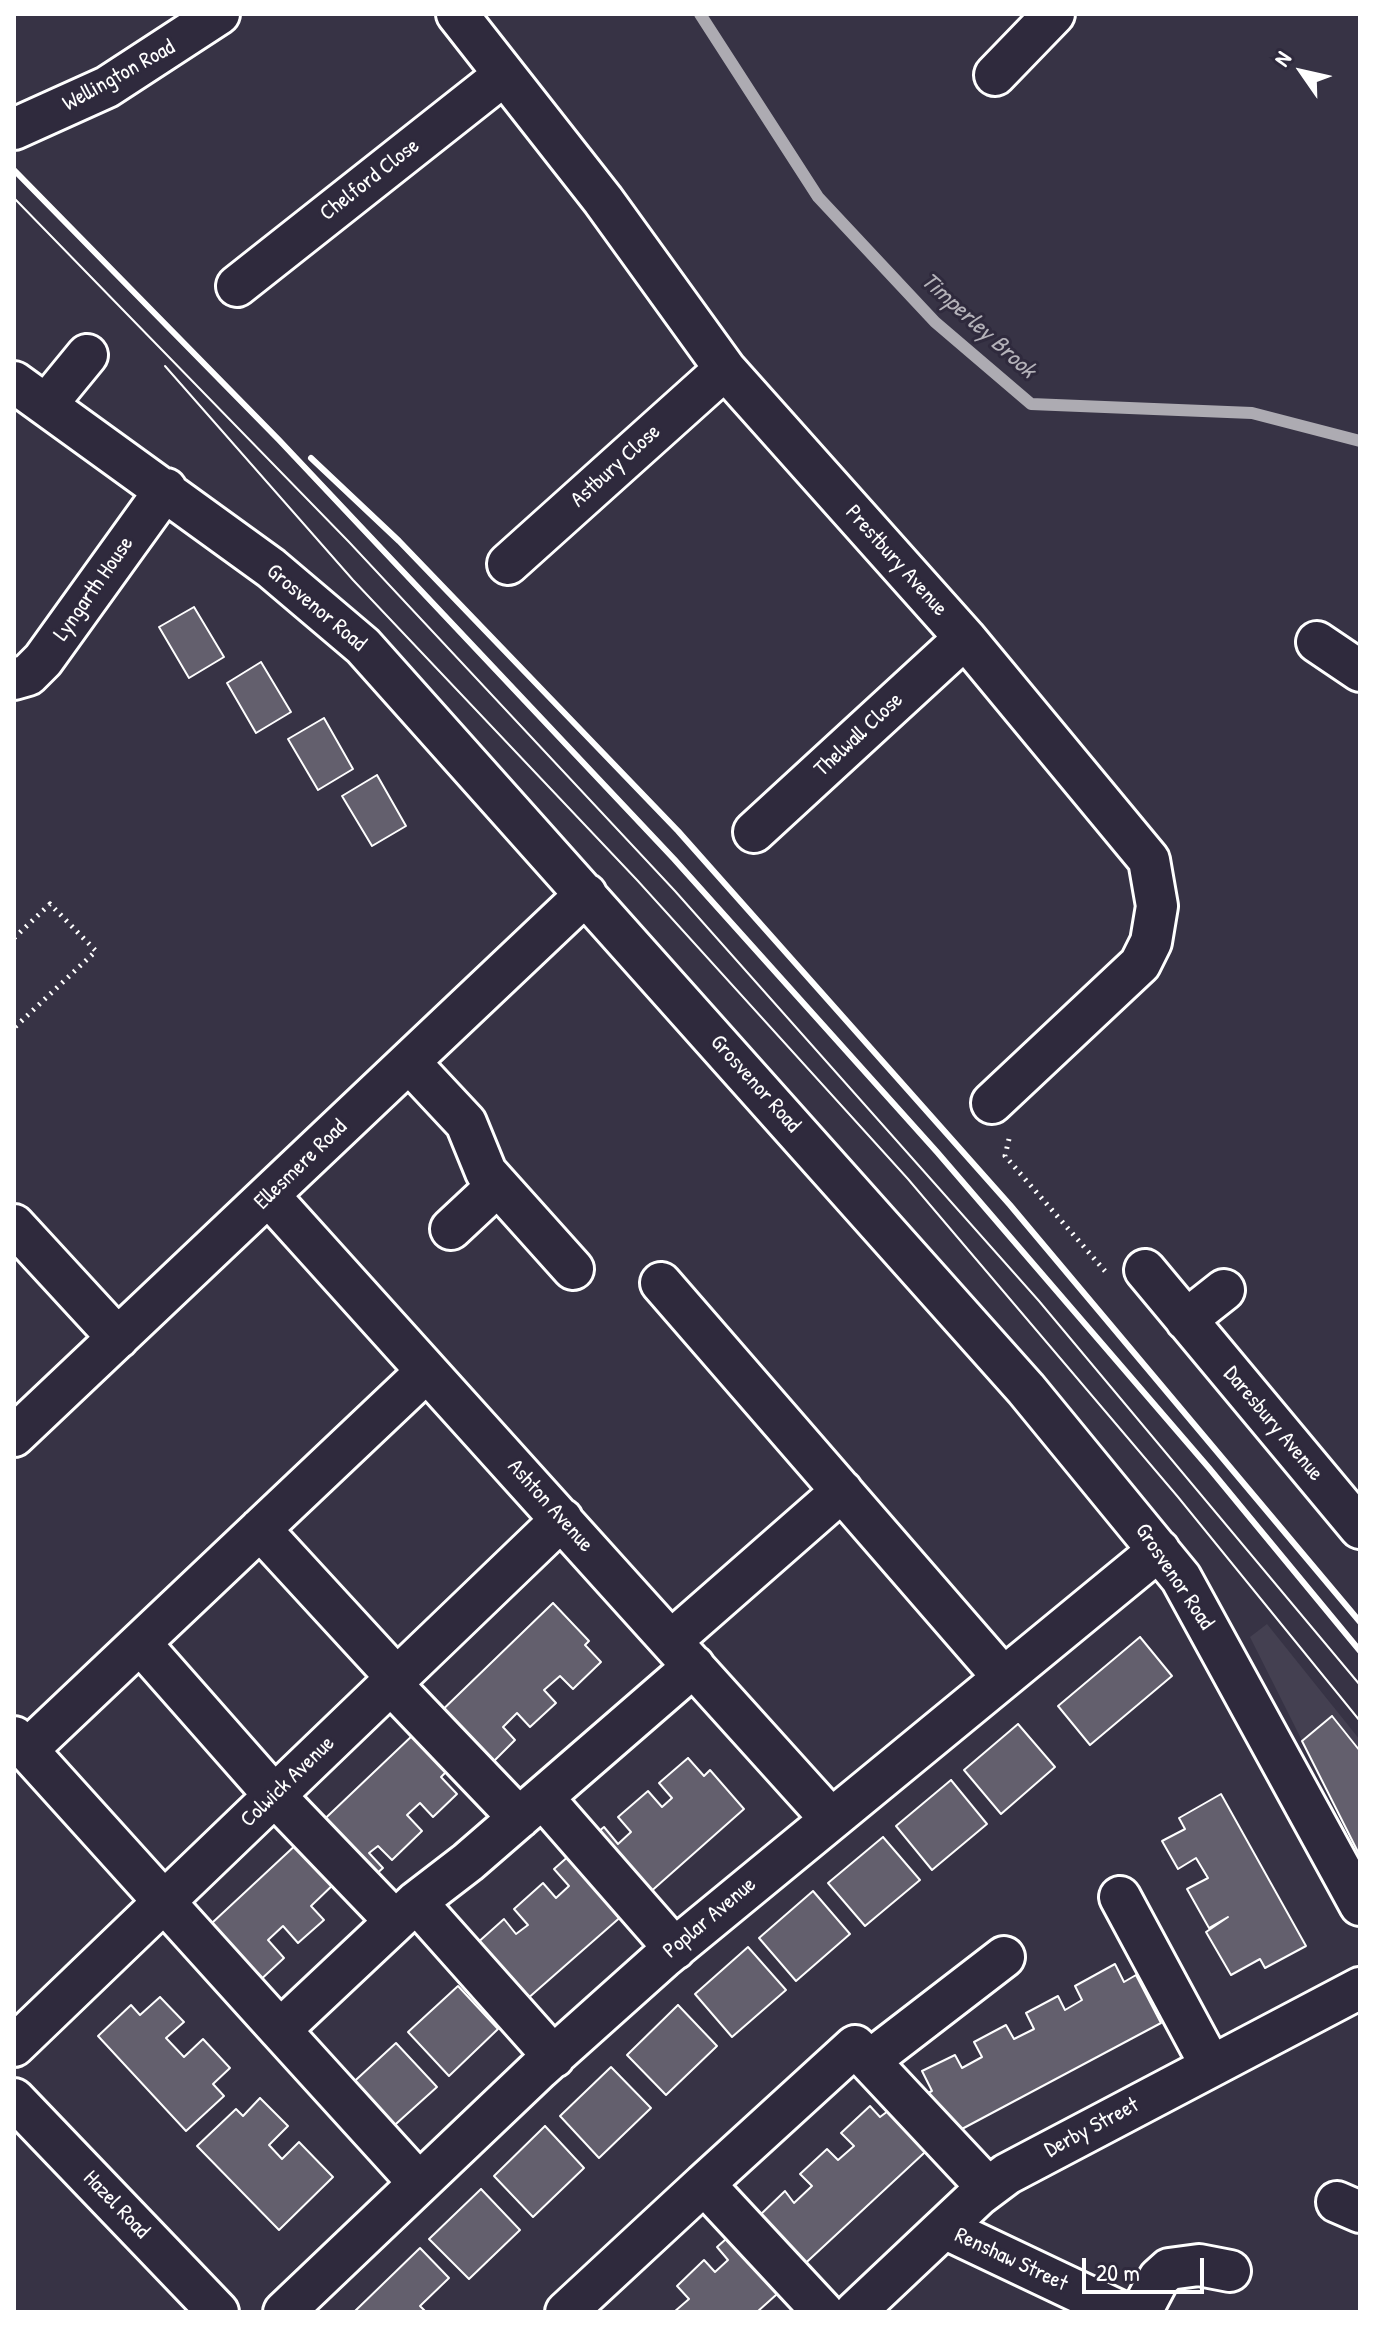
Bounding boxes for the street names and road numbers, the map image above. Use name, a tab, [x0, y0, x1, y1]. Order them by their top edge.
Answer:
street label: Wellington Road	[58, 34, 180, 118]
street label: Chelford Close	[315, 133, 425, 227]
street label: Astbury Close	[566, 419, 666, 513]
street label: Prestbury Avenue	[839, 500, 953, 622]
street label: Lyngarth House	[48, 532, 140, 646]
street label: Grosvenor Road	[261, 559, 371, 657]
street label: Thelwall Close	[809, 687, 909, 783]
street label: Grosvenor Road	[704, 1030, 806, 1138]
street label: Ellesmere Road	[249, 1114, 353, 1216]
street label: Daresbury Avenue	[1217, 1361, 1329, 1487]
street label: Ashton Avenue	[501, 1454, 599, 1558]
street label: Grosvenor Road	[1129, 1519, 1219, 1635]
street label: Colwick Avenue	[236, 1731, 340, 1833]
street label: Poplar Avenue	[658, 1872, 762, 1964]
street label: Derby Street	[1041, 2092, 1143, 2164]
street label: Hazel Road	[77, 2166, 155, 2244]
street label: Renshaw Street	[950, 2222, 1072, 2298]

